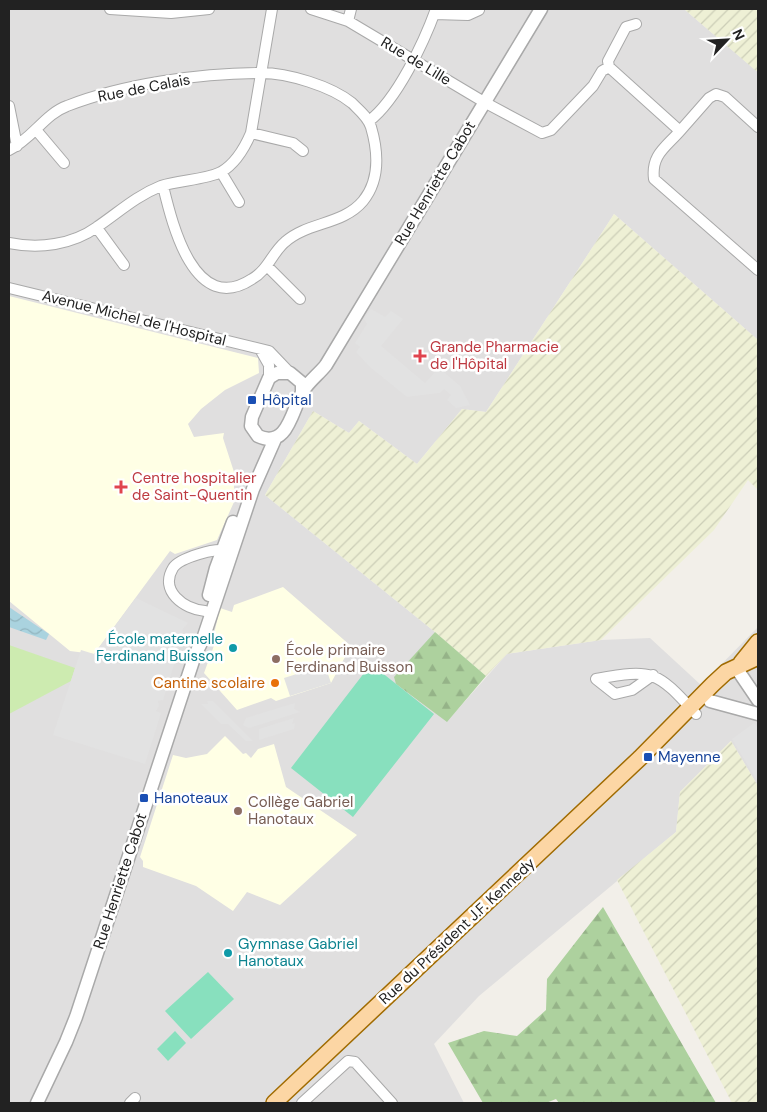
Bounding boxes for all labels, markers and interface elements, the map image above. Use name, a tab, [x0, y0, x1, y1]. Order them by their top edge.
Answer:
north arrow	[702, 15, 752, 65]
text: N	[728, 26, 749, 43]
street label: Rue de Lille	[377, 32, 455, 90]
street label: Rue de Calais	[96, 69, 192, 107]
street label: Rue Henriette Cabot	[390, 117, 480, 249]
street label: Avenue Michel de l'Hospital	[40, 285, 228, 351]
place label: Grande Pharmacie de l'Hôpital	[430, 337, 559, 374]
marker: Grande Pharmacie de l'Hôpital	[414, 350, 426, 362]
place label: Hôpital	[262, 390, 312, 410]
marker: Hôpital	[246, 394, 258, 406]
place label: Centre hospitalier de Saint-Quentin	[132, 468, 257, 505]
marker: Centre hospitalier de Saint-Quentin	[114, 480, 128, 494]
place label: École maternelle Ferdinand Buisson	[96, 629, 223, 666]
place label: École primaire Ferdinand Buisson	[286, 640, 413, 677]
marker: École maternelle Ferdinand Buisson	[227, 642, 239, 654]
marker: École primaire Ferdinand Buisson	[270, 653, 282, 665]
place label: Cantine scolaire	[153, 673, 265, 693]
marker: Cantine scolaire	[269, 677, 281, 689]
place label: Mayenne	[658, 747, 720, 767]
marker: Mayenne	[642, 751, 654, 763]
place label: Hanoteaux	[154, 788, 229, 808]
marker: Hanoteaux	[138, 792, 150, 804]
place label: Collège Gabriel Hanotaux	[248, 792, 353, 829]
marker: Collège Gabriel Hanotaux	[232, 805, 244, 817]
street label: Rue Henriette Cabot	[89, 810, 151, 951]
street label: Rue du Président J.F. Kennedy	[375, 853, 540, 1009]
place label: Gymnase Gabriel Hanotaux	[238, 934, 358, 971]
marker: Gymnase Gabriel Hanotaux	[222, 947, 234, 959]

